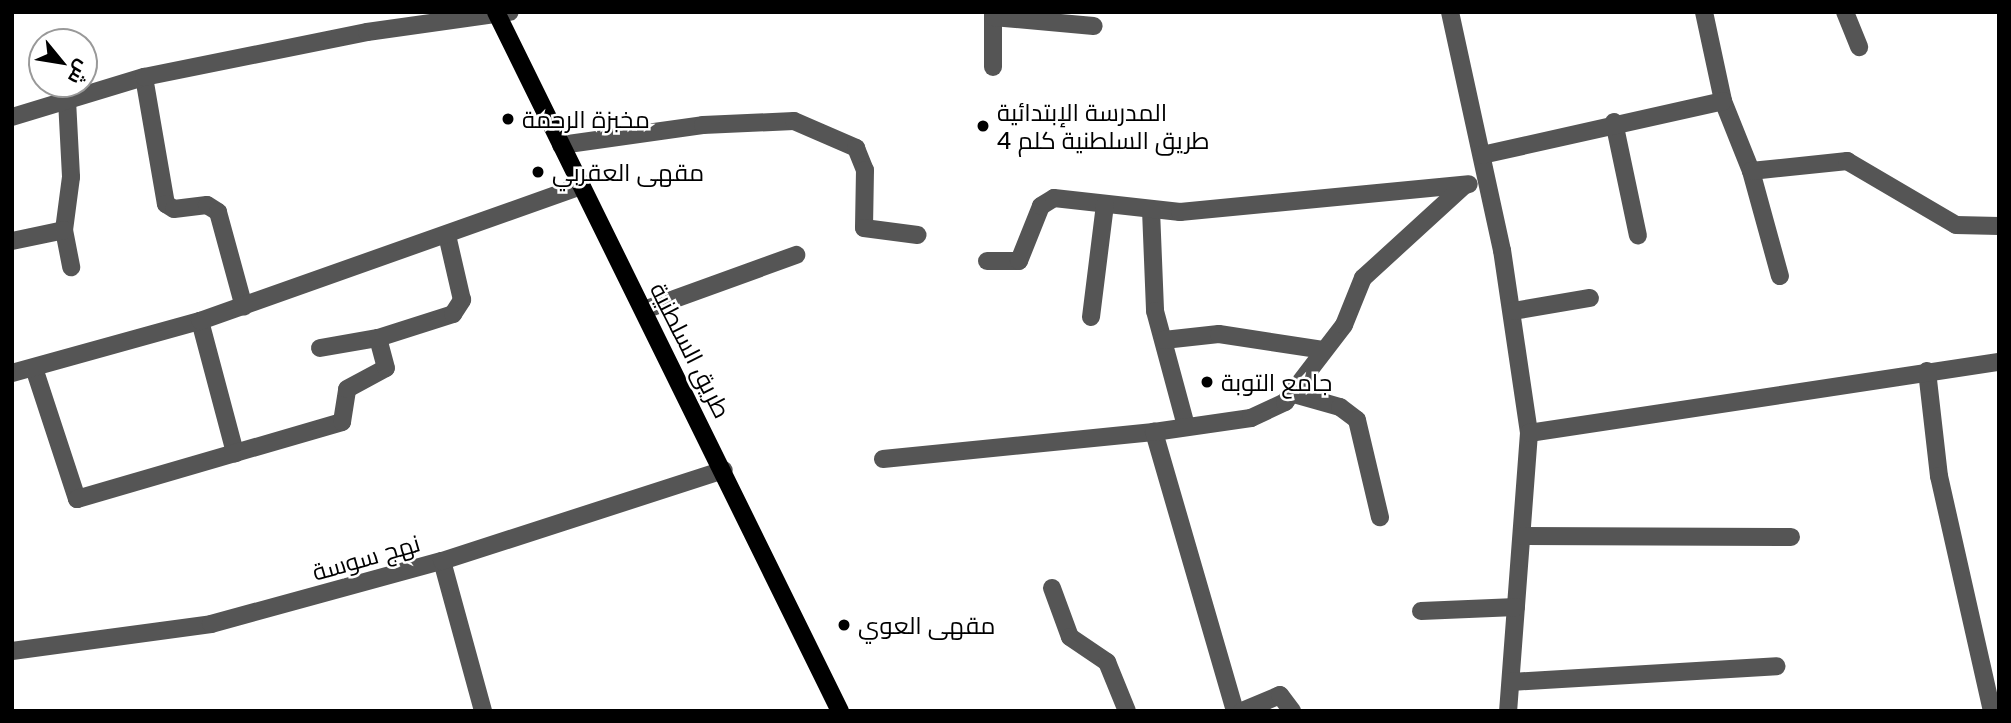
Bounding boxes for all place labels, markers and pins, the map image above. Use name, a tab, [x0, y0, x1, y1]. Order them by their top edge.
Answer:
place label: المدرسة الإبتدائية طريق السلطنية كلم 4	[997, 98, 1210, 154]
place label: مخبزة الرحمة	[522, 105, 650, 133]
marker: مخبزة الرحمة	[500, 111, 516, 127]
marker: المدرسة الإبتدائية طريق السلطنية كلم 4	[975, 118, 991, 134]
place label: مقهى العقربي	[552, 158, 704, 186]
marker: مقهى العقربي	[530, 164, 546, 180]
place label: جامع التوبة	[1221, 368, 1332, 396]
marker: جامع التوبة	[1199, 374, 1215, 390]
place label: مقهى العوي	[858, 611, 995, 639]
marker: مقهى العوي	[836, 617, 852, 633]

